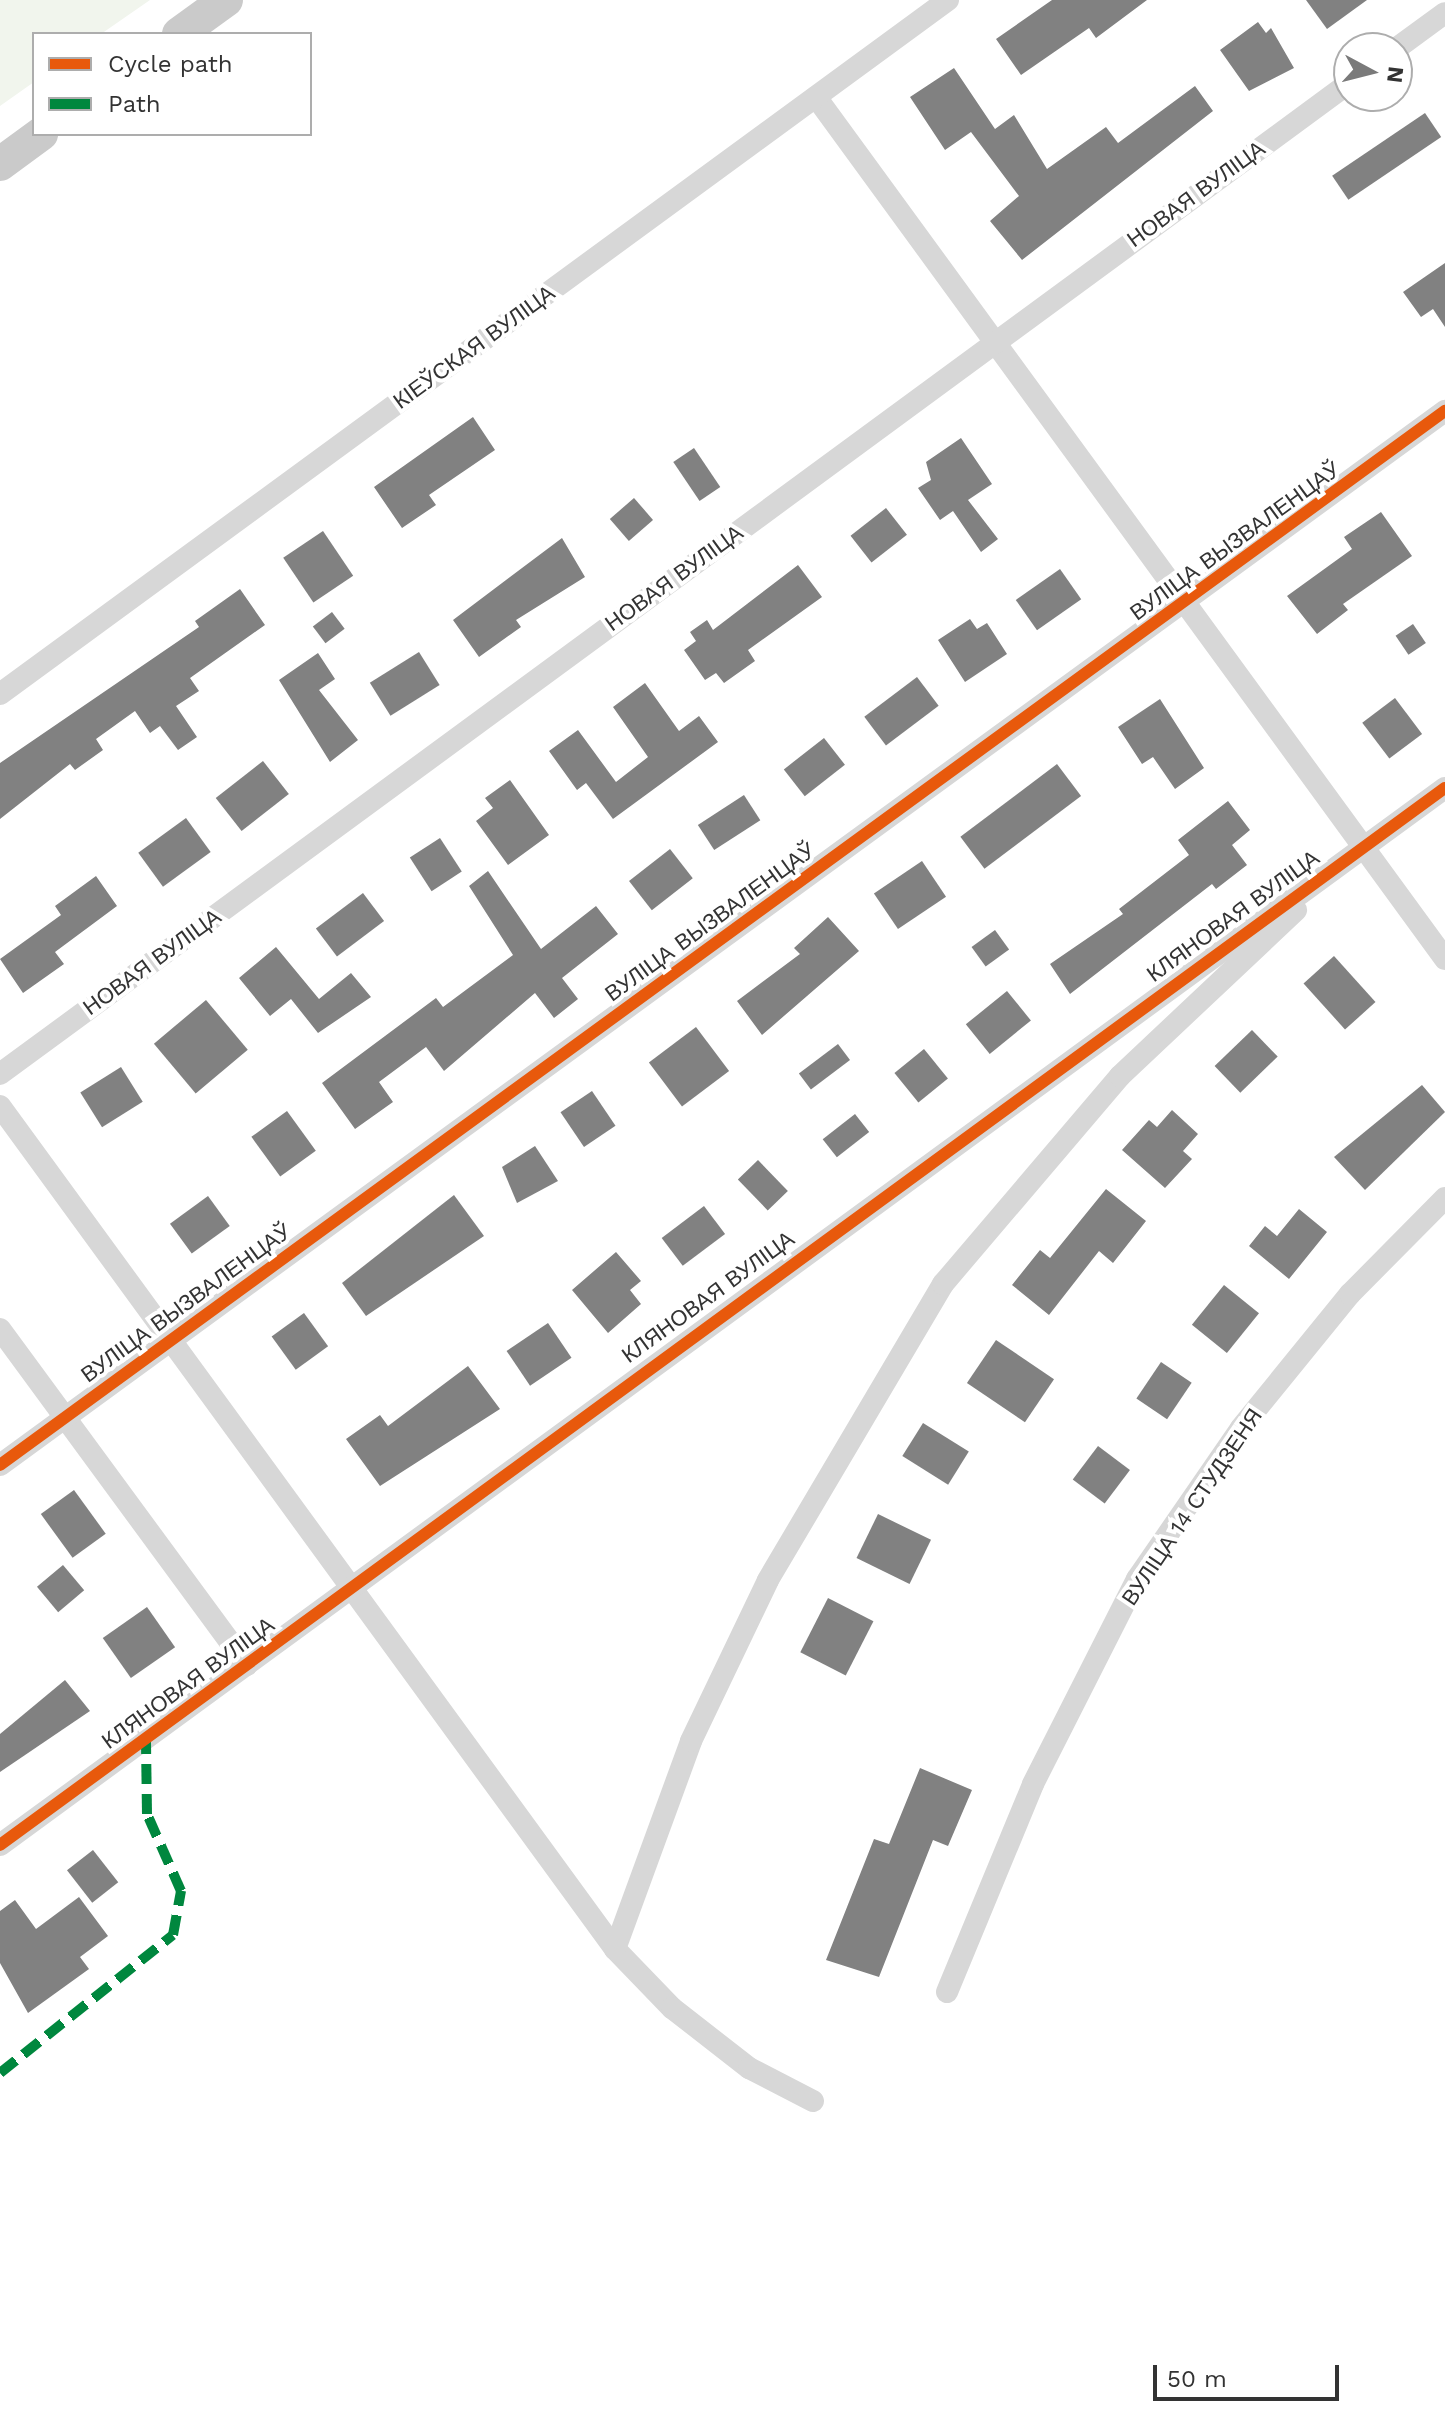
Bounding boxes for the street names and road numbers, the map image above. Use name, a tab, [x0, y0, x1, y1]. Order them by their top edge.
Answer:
street label: НОВАЯ ВУЛІЦА	[1122, 135, 1270, 253]
street label: КІЕЎСКАЯ ВУЛІЦА	[388, 280, 560, 414]
street label: ВУЛІЦА ВЫЗВАЛЕНЦАЎ	[1125, 456, 1345, 626]
street label: НОВАЯ ВУЛІЦА	[600, 519, 748, 637]
street label: ВУЛІЦА ВЫЗВАЛЕНЦАЎ	[600, 837, 820, 1007]
street label: КЛЯНОВАЯ ВУЛІЦА	[1142, 845, 1324, 987]
street label: НОВАЯ ВУЛІЦА	[78, 903, 226, 1021]
street label: ВУЛІЦА ВЫЗВАЛЕНЦАЎ	[76, 1218, 296, 1388]
street label: КЛЯНОВАЯ ВУЛІЦА	[617, 1226, 799, 1368]
street label: ВУЛІЦА 14 СТУДЗЕНЯ	[1116, 1403, 1268, 1611]
street label: КЛЯНОВАЯ ВУЛІЦА	[97, 1612, 279, 1754]

